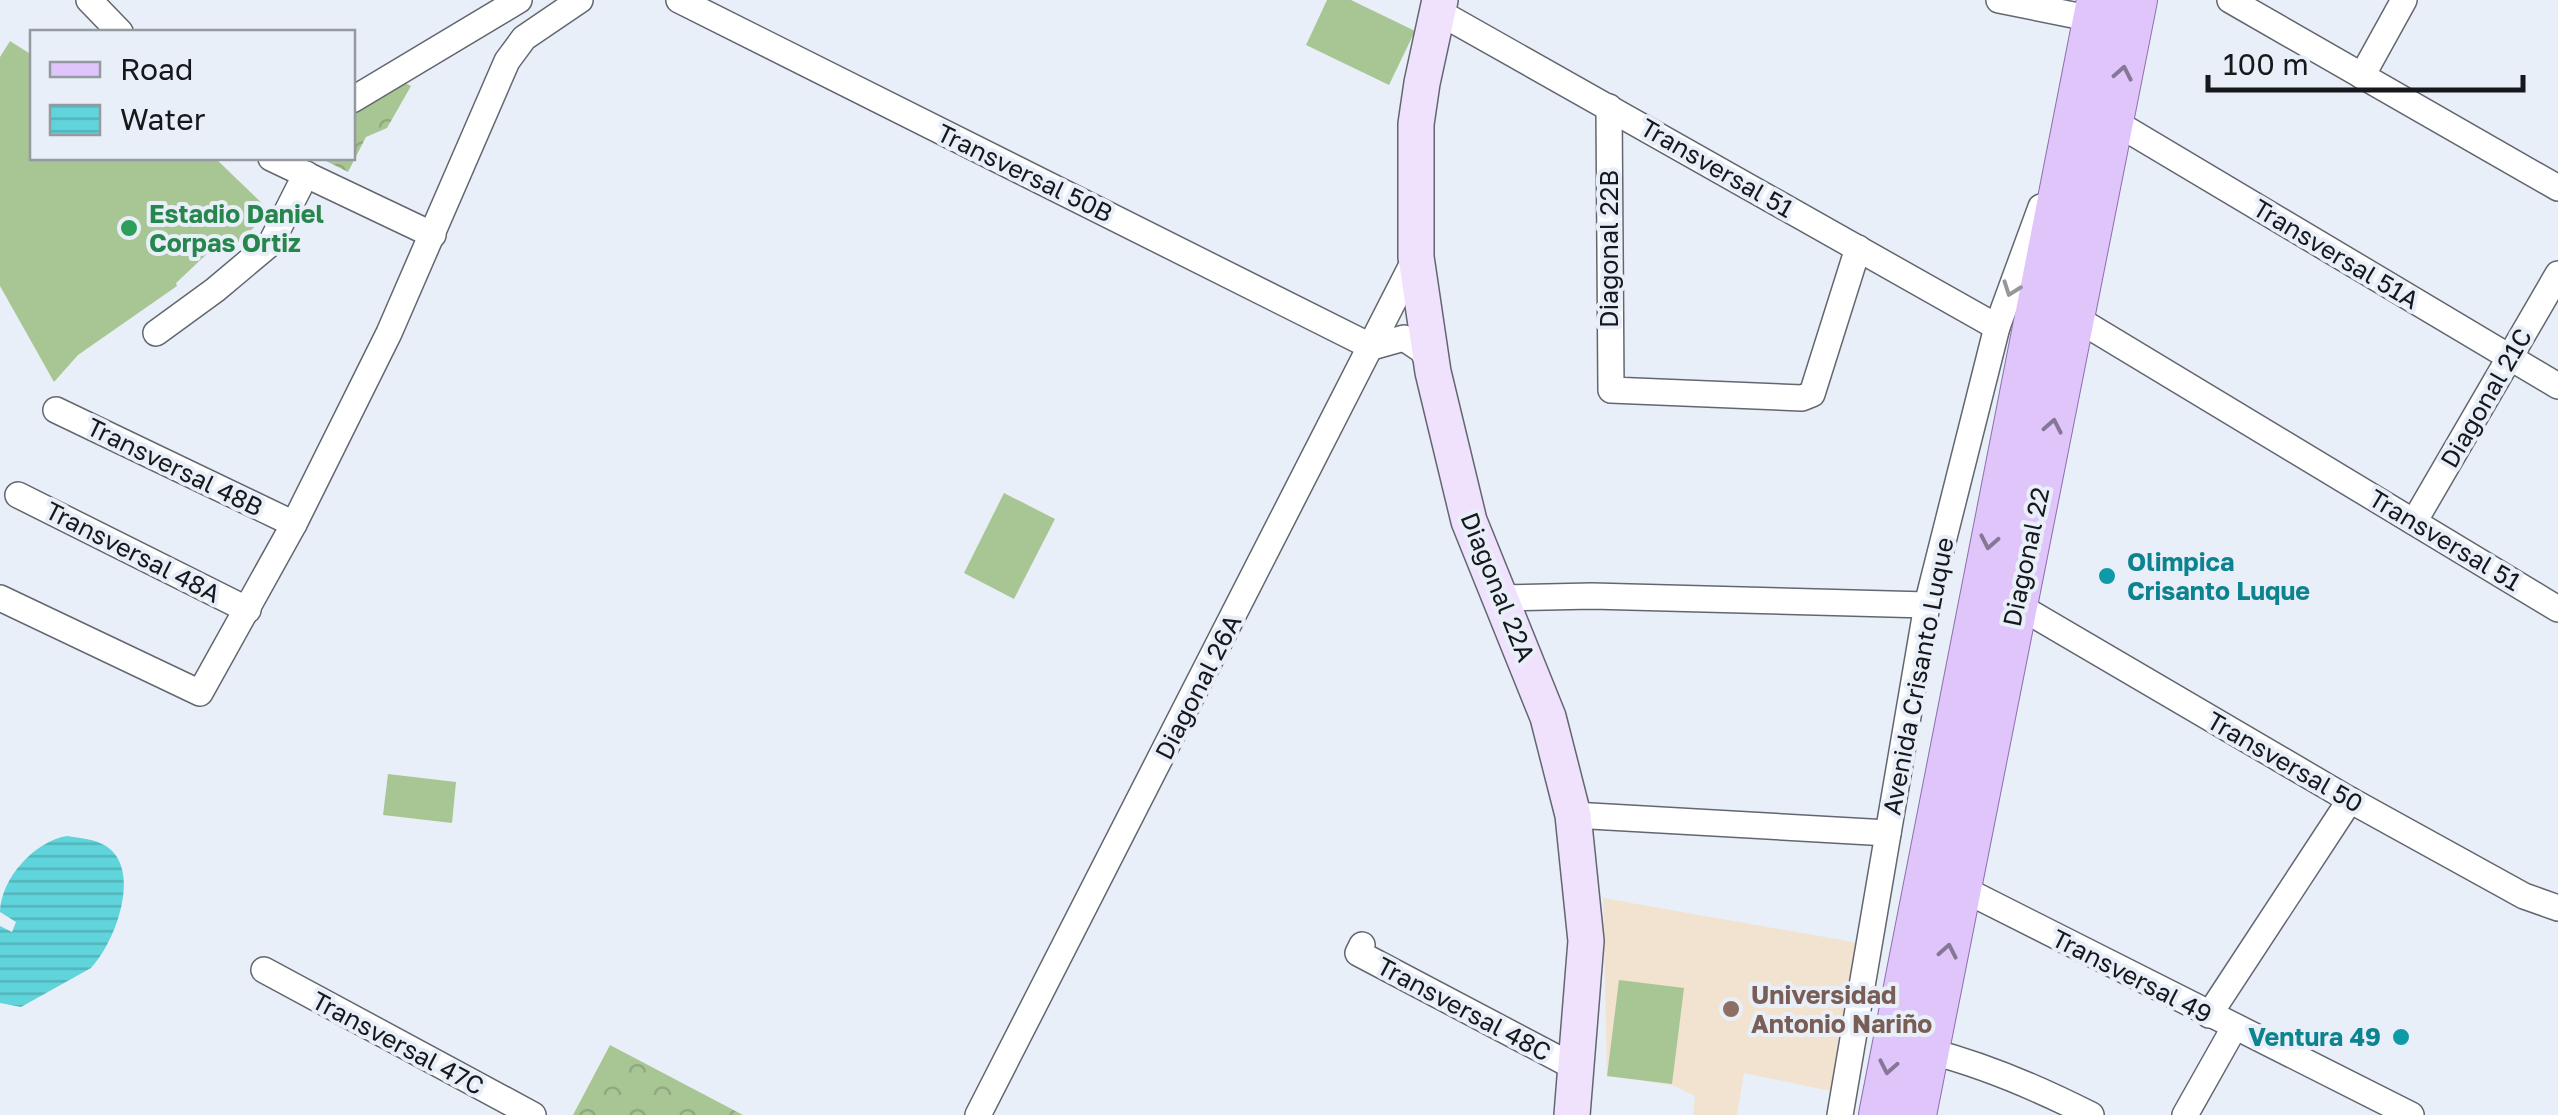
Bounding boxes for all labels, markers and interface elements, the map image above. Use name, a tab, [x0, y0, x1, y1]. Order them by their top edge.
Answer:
legend	[30, 30, 355, 160]
scale bar	[2208, 30, 2523, 92]
text: 100 m	[2223, 46, 2309, 82]
text: Road	[120, 51, 194, 87]
one-way arrow	[2111, 65, 2132, 82]
text: Water	[120, 101, 206, 137]
street label: Transversal 51	[1635, 111, 1799, 224]
street label: Transversal 50B	[932, 117, 1118, 228]
street label: Diagonal 22B	[1593, 170, 1624, 328]
street label: Transversal 51A	[2248, 192, 2425, 315]
place label: Estadio Daniel Corpas Ortiz	[149, 198, 324, 258]
marker: Estadio Daniel Corpas Ortiz	[118, 217, 140, 239]
one-way arrow	[2003, 279, 2023, 297]
street label: Diagonal 21C	[2433, 322, 2538, 473]
street label: Transversal 48B	[82, 411, 268, 523]
one-way arrow	[2041, 418, 2062, 435]
street label: Transversal 51	[2364, 482, 2527, 597]
street label: Diagonal 22	[1996, 484, 2055, 629]
street label: Transversal 48A	[41, 494, 226, 609]
street label: Diagonal 22A	[1454, 508, 1543, 666]
one-way arrow	[1979, 533, 2000, 550]
street label: Avenida Crisanto Luque	[1875, 534, 1960, 817]
place label: Olimpica Crisanto Luque	[2127, 546, 2310, 606]
marker: Olimpica Crisanto Luque	[2096, 565, 2118, 587]
street label: Diagonal 26A	[1148, 609, 1248, 765]
street label: Transversal 50	[2202, 704, 2369, 819]
street label: Transversal 49	[2047, 922, 2217, 1029]
one-way arrow	[1937, 943, 1958, 960]
street label: Transversal 48C	[1372, 950, 1556, 1067]
place label: Universidad Antonio Nariño	[1751, 979, 1932, 1039]
street label: Transversal 47C	[307, 984, 490, 1101]
marker: Universidad Antonio Nariño	[1720, 998, 1742, 1020]
place label: Ventura 49	[2248, 1021, 2381, 1052]
marker: Ventura 49	[2390, 1026, 2412, 1048]
one-way arrow	[1878, 1059, 1899, 1075]

